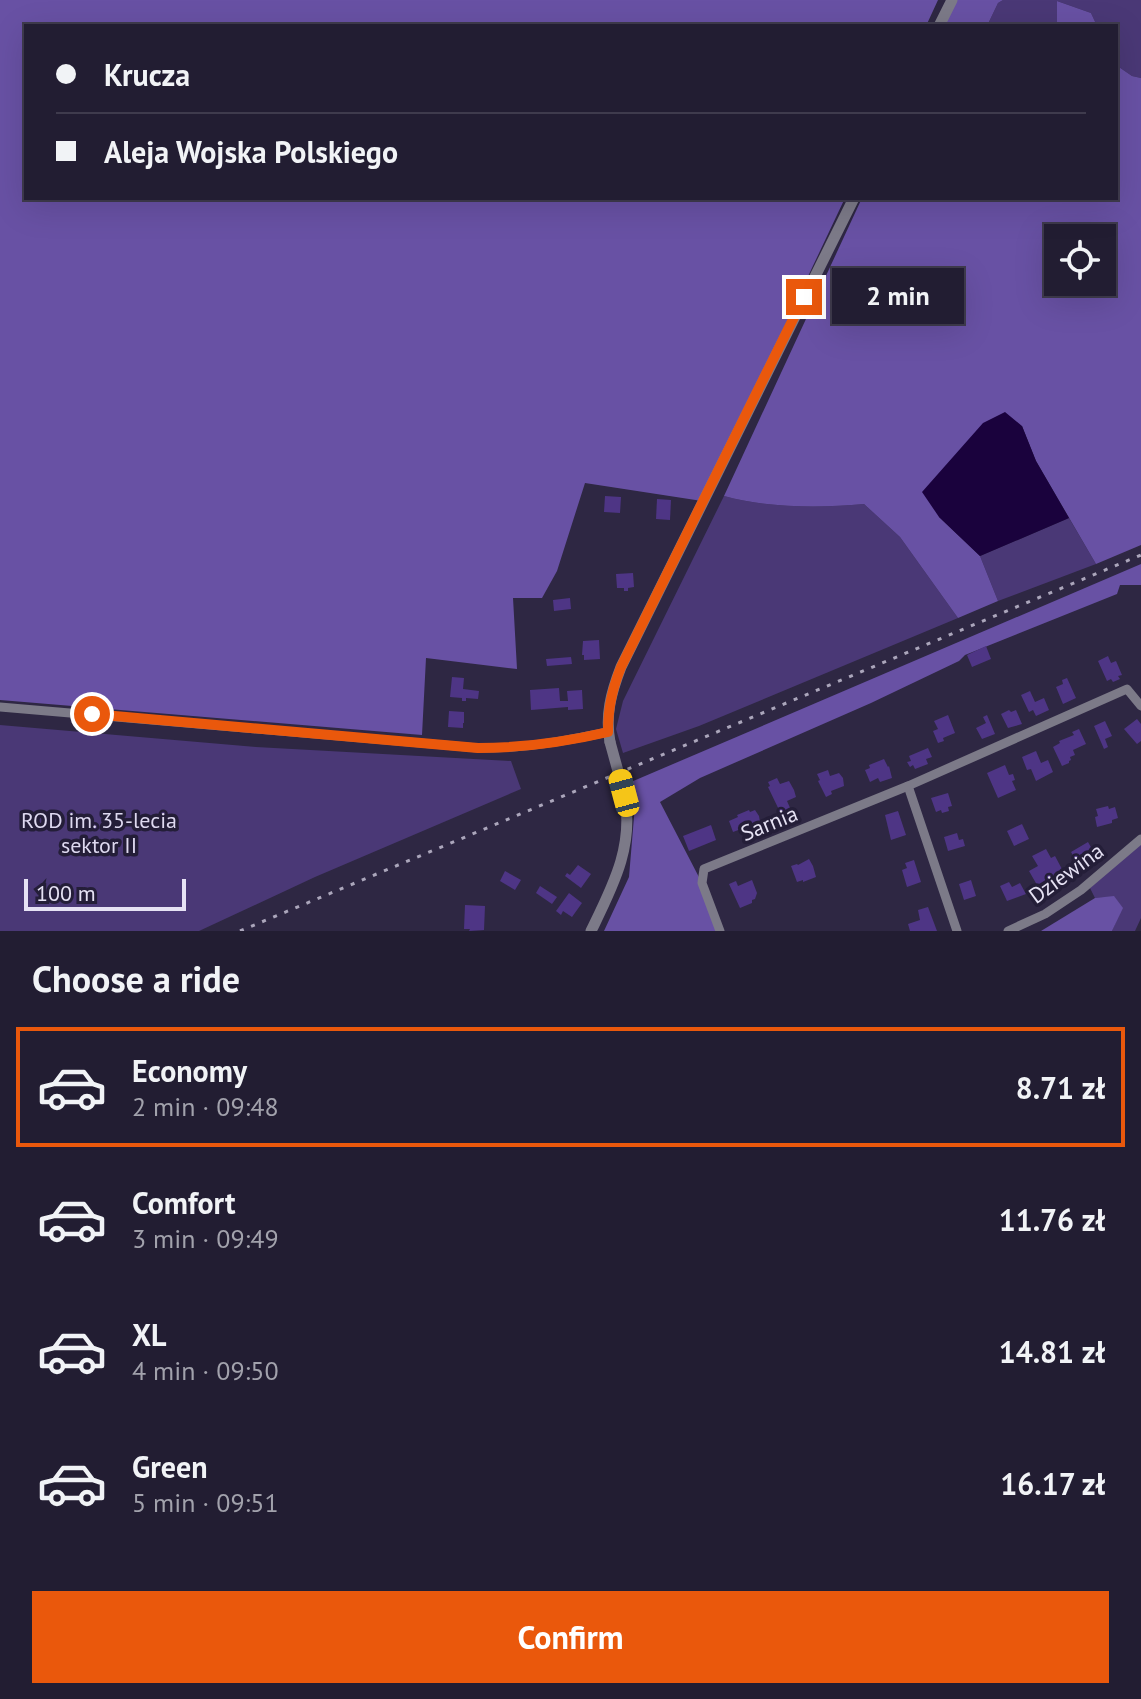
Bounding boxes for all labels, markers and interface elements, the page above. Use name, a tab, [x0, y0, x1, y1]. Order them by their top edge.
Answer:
text: Krucza	[104, 55, 190, 94]
text: Aleja Wojska Polskiego	[104, 132, 398, 171]
map controls	[1044, 224, 1116, 296]
button: locate	[1044, 224, 1116, 296]
callout: 2 min	[832, 269, 964, 325]
route end	[786, 279, 822, 315]
text: 2 min	[866, 279, 930, 312]
route start	[74, 696, 110, 732]
car	[606, 767, 642, 819]
street label: Sarnia	[736, 799, 802, 847]
park label: ROD im. 35-lecia sektor II	[21, 806, 177, 859]
street label: Dziewina	[1023, 837, 1109, 909]
scale bar	[24, 875, 186, 911]
text: 100 m	[36, 879, 96, 907]
text: Choose a ride	[32, 955, 240, 1002]
icon: car	[36, 1051, 108, 1123]
text: Economy	[132, 1051, 247, 1090]
text: 8.71 zł	[1016, 1068, 1105, 1107]
text: 2 min · 09:48	[132, 1090, 279, 1123]
icon: car	[36, 1183, 108, 1255]
text: Comfort	[132, 1183, 235, 1222]
text: 11.76 zł	[999, 1200, 1105, 1239]
text: 3 min · 09:49	[132, 1222, 279, 1255]
icon: car	[36, 1315, 108, 1387]
text: XL	[132, 1315, 166, 1354]
text: 14.81 zł	[999, 1332, 1105, 1371]
text: 4 min · 09:50	[132, 1354, 279, 1387]
icon: car	[36, 1447, 108, 1519]
text: Green	[132, 1447, 207, 1486]
text: 16.17 zł	[1000, 1464, 1105, 1503]
text: 5 min · 09:51	[132, 1486, 279, 1519]
button: Confirm	[32, 1591, 1109, 1683]

